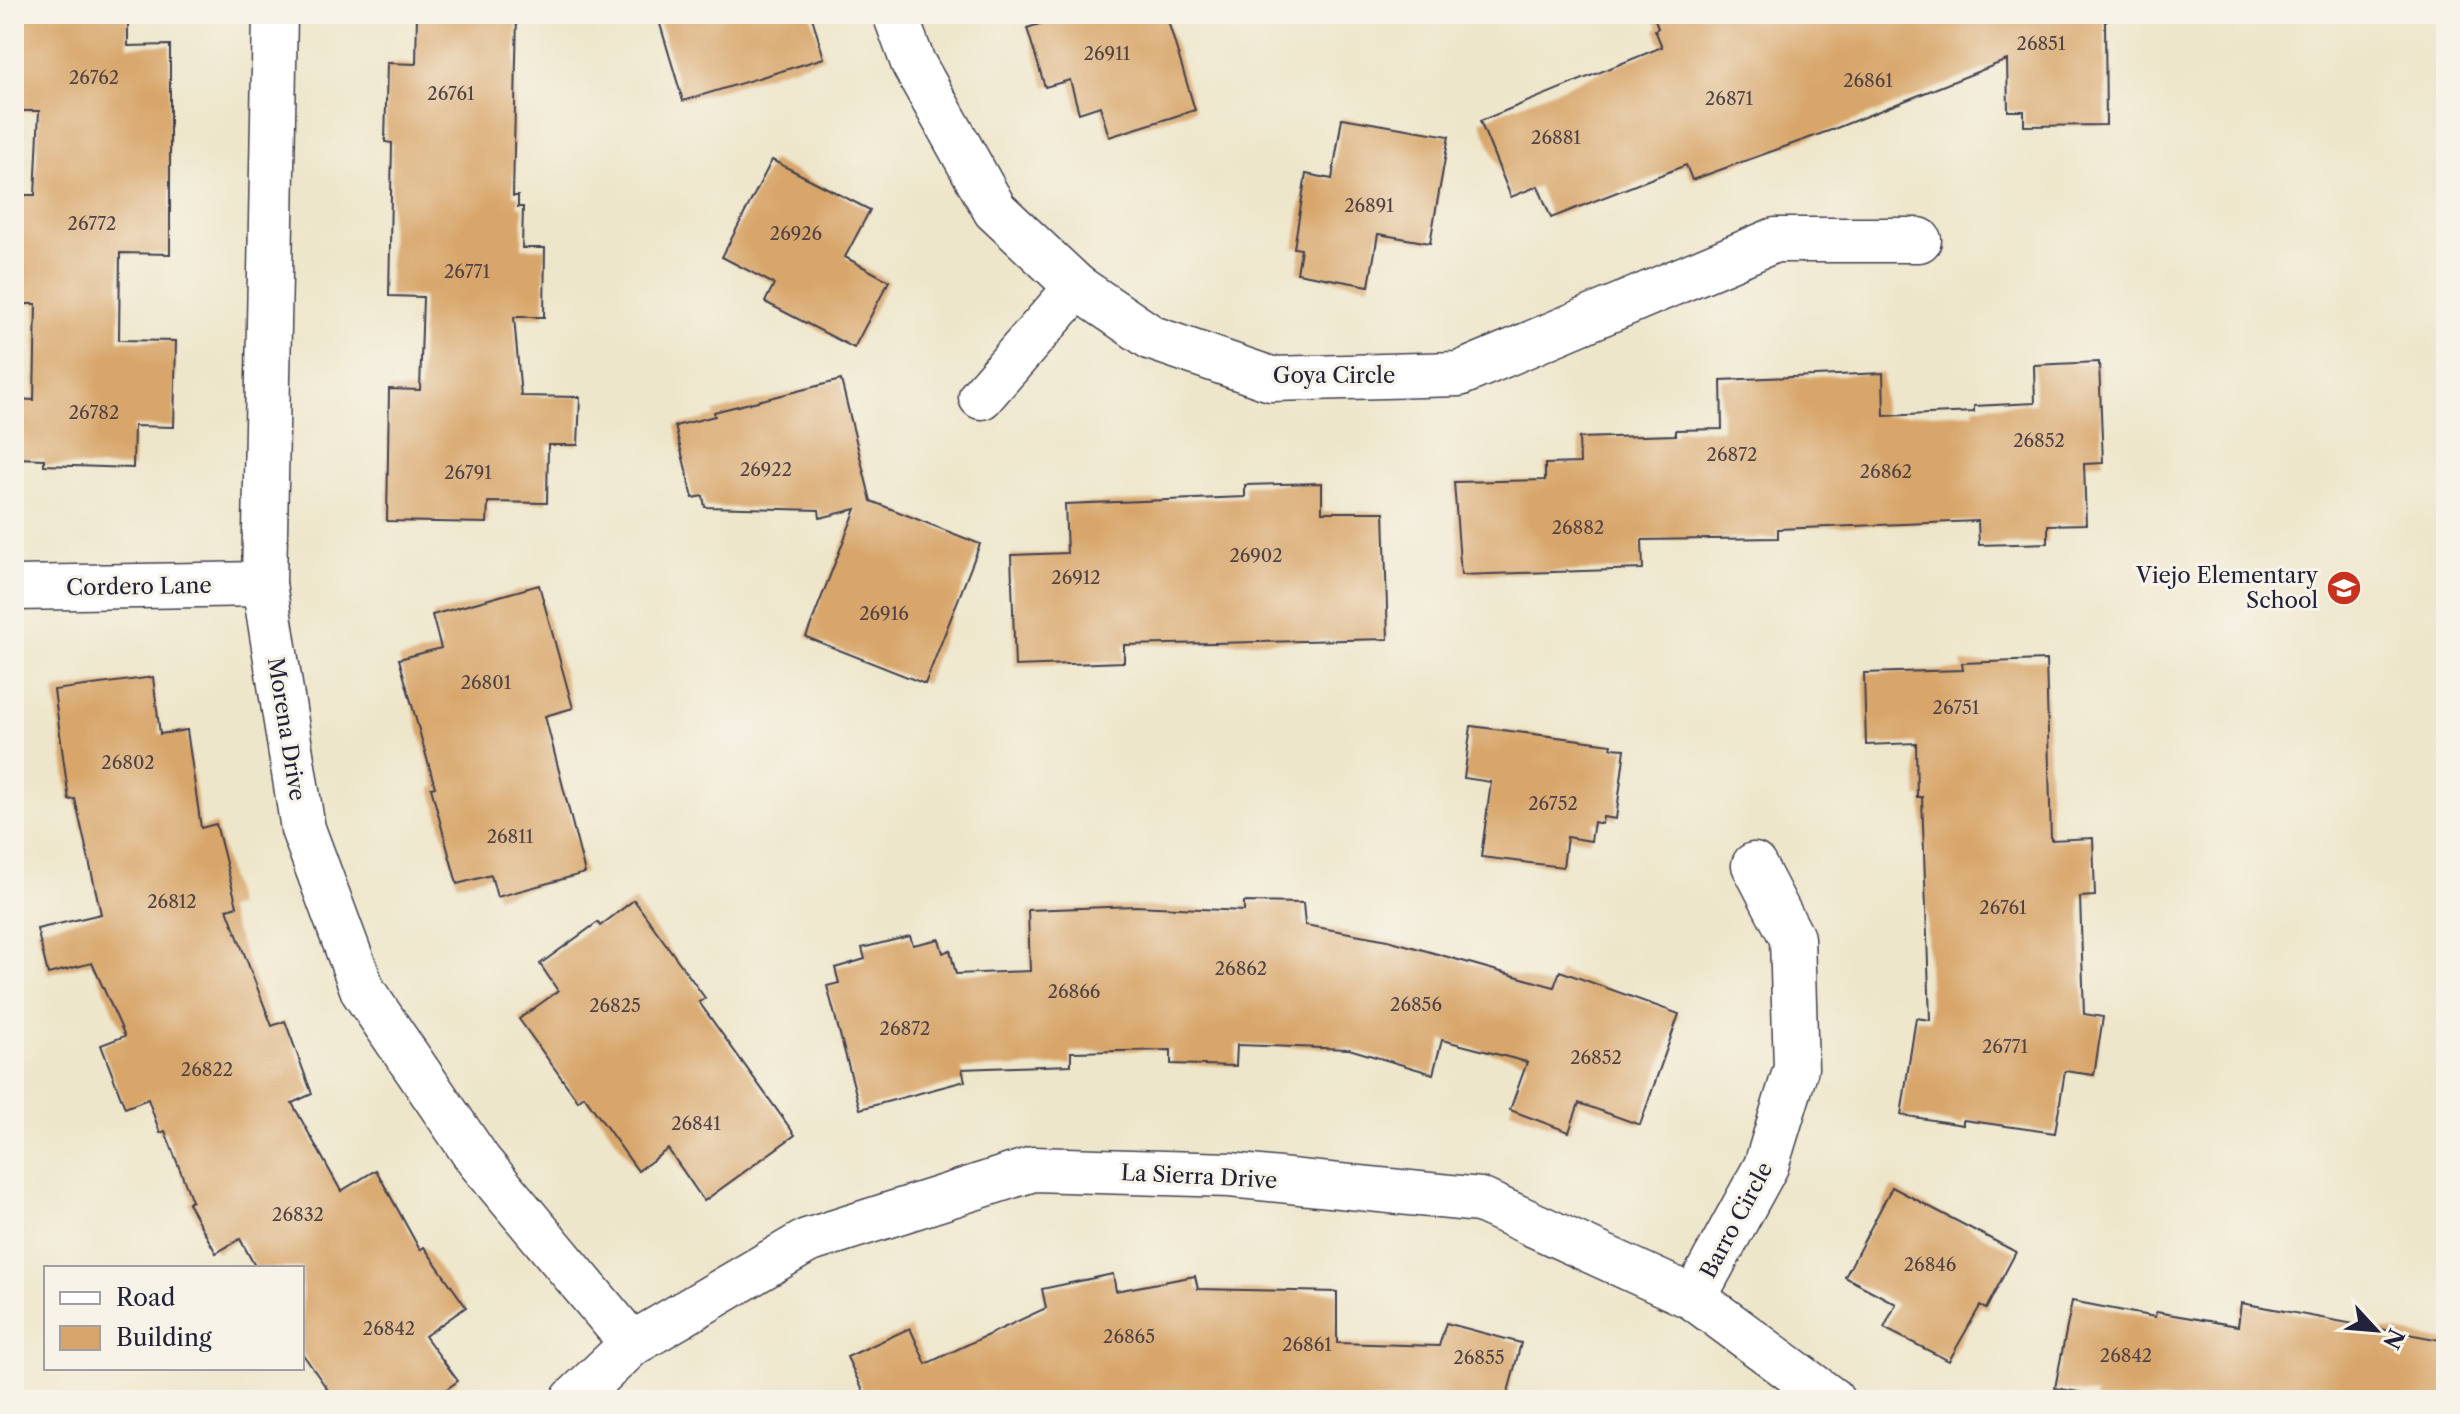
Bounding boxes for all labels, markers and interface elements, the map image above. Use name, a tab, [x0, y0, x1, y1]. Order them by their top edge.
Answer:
house number: 26851	[2017, 33, 2066, 55]
house number: 26911	[1084, 43, 1131, 65]
house number: 26762	[69, 67, 119, 89]
house number: 26861	[1843, 70, 1893, 92]
house number: 26761	[427, 83, 475, 105]
house number: 26871	[1705, 88, 1753, 110]
house number: 26881	[1531, 127, 1581, 149]
house number: 26891	[1344, 195, 1394, 217]
house number: 26772	[68, 213, 116, 235]
house number: 26926	[770, 223, 822, 245]
house number: 26771	[444, 261, 490, 283]
street label: Goya Circle	[1273, 362, 1395, 389]
house number: 26782	[69, 402, 119, 424]
house number: 26852	[2013, 430, 2065, 452]
house number: 26872	[1707, 444, 1757, 466]
house number: 26922	[740, 459, 792, 481]
house number: 26862	[1860, 461, 1912, 483]
house number: 26791	[444, 462, 492, 484]
house number: 26882	[1552, 517, 1604, 539]
house number: 26902	[1229, 545, 1283, 567]
place label: Viejo Elementary School	[2135, 562, 2319, 614]
house number: 26912	[1051, 567, 1101, 589]
school or university icon: Viejo Elementary School	[2325, 569, 2363, 607]
street label: Cordero Lane	[66, 572, 212, 601]
house number: 26916	[859, 603, 909, 625]
street label: Morena Drive	[262, 656, 311, 803]
house number: 26801	[461, 672, 512, 694]
house number: 26751	[1933, 697, 1980, 719]
house number: 26802	[101, 752, 155, 774]
house number: 26752	[1528, 793, 1578, 815]
house number: 26811	[487, 826, 534, 848]
house number: 26812	[147, 891, 197, 913]
house number: 26761	[1979, 897, 2027, 919]
house number: 26862	[1215, 958, 1267, 980]
house number: 26866	[1048, 981, 1100, 1003]
house number: 26856	[1390, 994, 1442, 1016]
house number: 26825	[589, 995, 641, 1017]
house number: 26872	[880, 1018, 930, 1040]
house number: 26771	[1982, 1036, 2028, 1058]
house number: 26852	[1570, 1047, 1622, 1069]
house number: 26822	[181, 1059, 233, 1081]
house number: 26841	[671, 1113, 721, 1135]
street label: Barro Circle	[1695, 1158, 1778, 1283]
street label: La Sierra Drive	[1120, 1159, 1278, 1194]
house number: 26832	[272, 1204, 324, 1226]
house number: 26846	[1904, 1254, 1956, 1276]
legend	[44, 1266, 304, 1370]
text: Road	[116, 1283, 176, 1312]
north arrow	[2336, 1290, 2416, 1370]
house number: 26842	[363, 1318, 415, 1340]
text: Building	[116, 1323, 212, 1352]
text: N	[2377, 1324, 2410, 1353]
house number: 26865	[1103, 1326, 1155, 1348]
house number: 26861	[1282, 1334, 1332, 1356]
house number: 26842	[2100, 1345, 2152, 1367]
house number: 26855	[1453, 1347, 1505, 1369]

